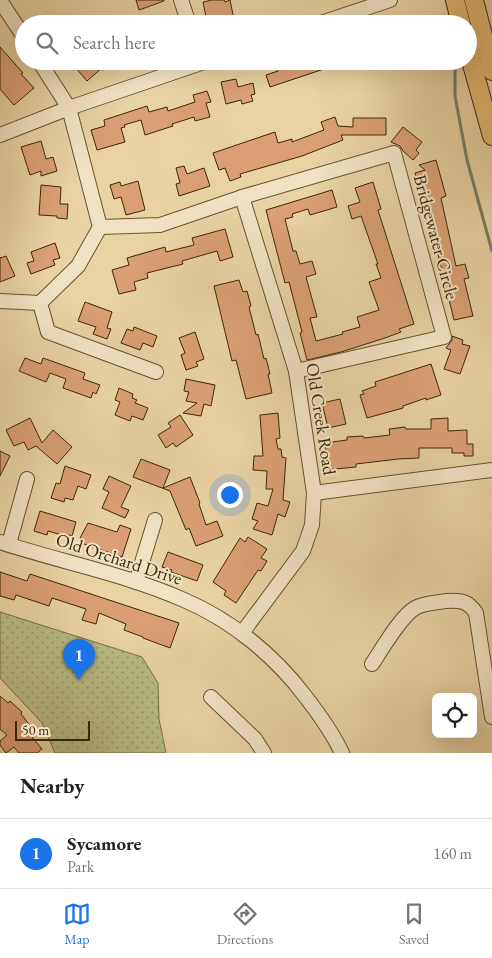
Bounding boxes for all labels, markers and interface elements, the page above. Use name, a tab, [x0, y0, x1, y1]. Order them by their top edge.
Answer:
search box	[15, 15, 477, 70]
icon: search	[33, 29, 61, 57]
text: Search here	[73, 30, 155, 55]
street label: Bridgewater Circle	[409, 172, 464, 302]
street label: Old Creek Road	[301, 361, 342, 477]
your location	[217, 482, 243, 508]
street label: Old Orchard Drive	[53, 527, 185, 590]
pin: 1	[63, 639, 95, 680]
map controls	[432, 693, 477, 738]
button: locate	[432, 693, 477, 738]
scale bar	[15, 718, 90, 741]
text: 50 m	[22, 721, 49, 739]
text: Nearby	[20, 772, 84, 799]
text: Sycamore	[67, 831, 142, 856]
text: 1	[32, 843, 40, 864]
text: 160 m	[433, 843, 472, 864]
text: Park	[67, 856, 94, 877]
tab: Map	[63, 900, 91, 948]
tab: Directions	[217, 900, 273, 948]
tab: Saved	[399, 900, 429, 948]

